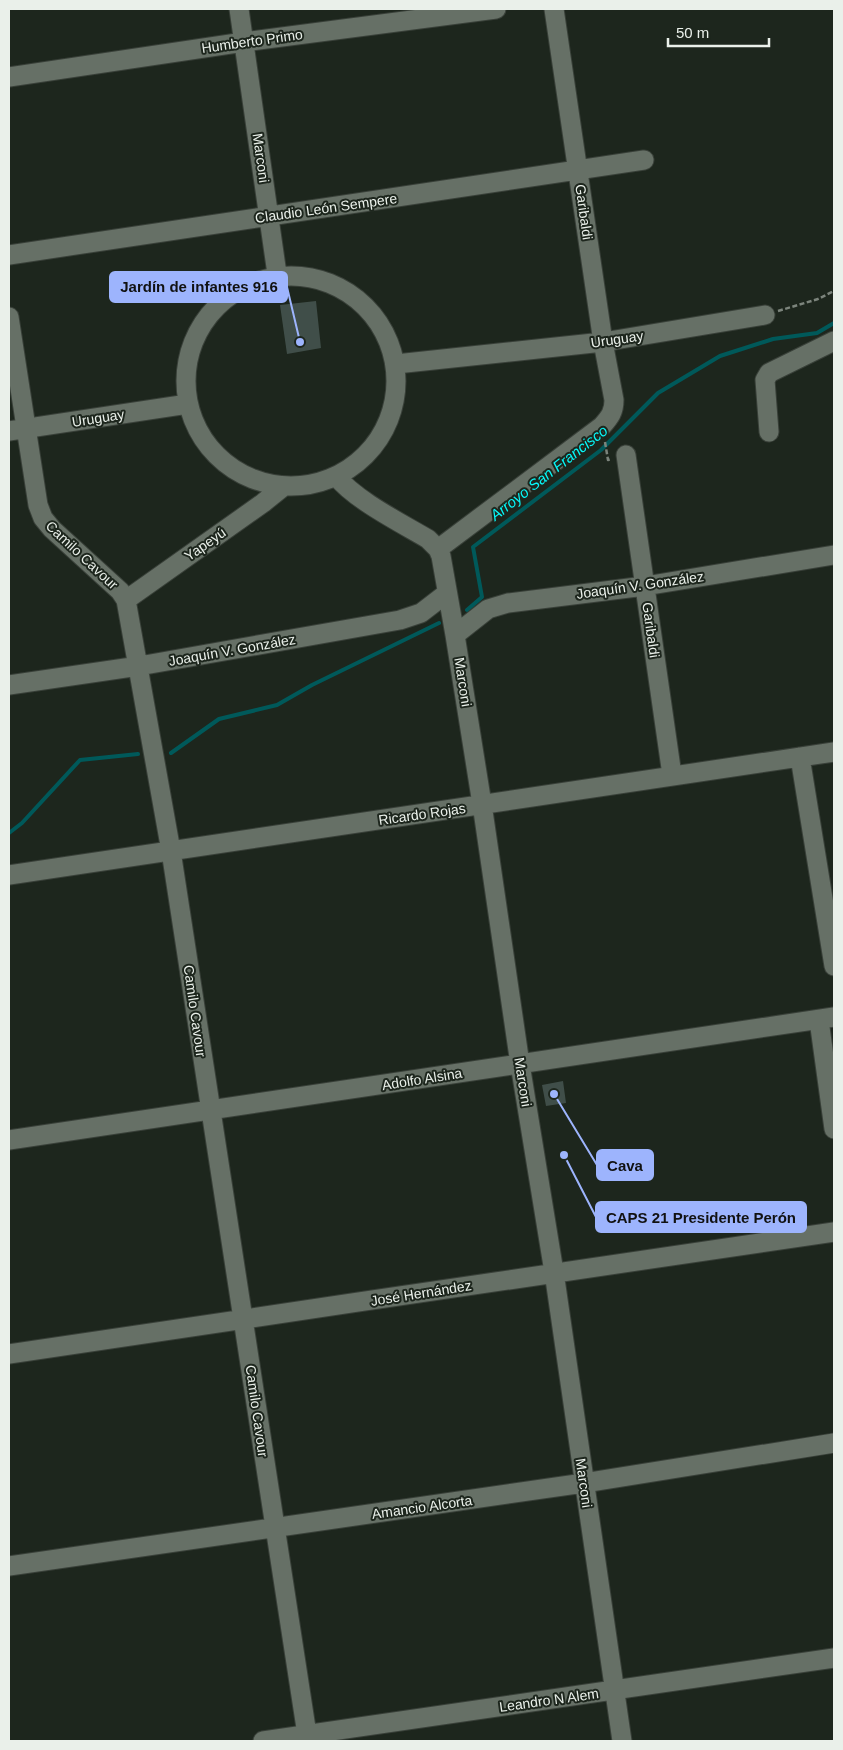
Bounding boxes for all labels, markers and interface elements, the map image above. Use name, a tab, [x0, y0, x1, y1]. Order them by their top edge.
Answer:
scale bar	[668, 15, 769, 47]
text: 50 m	[676, 24, 709, 41]
street label: Humberto Primo	[200, 26, 304, 56]
street label: Marconi	[250, 132, 272, 184]
street label: Garibaldi	[572, 183, 596, 241]
street label: Claudio León Sempere	[254, 190, 398, 226]
callout: Jardín de infantes 916	[110, 272, 287, 302]
text: Jardín de infantes 916	[120, 278, 278, 295]
street label: Uruguay	[590, 327, 644, 351]
street label: Uruguay	[71, 406, 125, 430]
water label: Arroyo San Francisco	[486, 422, 611, 524]
street label: Camilo Cavour	[43, 518, 122, 593]
street label: Yapeyú	[181, 524, 229, 564]
street label: Joaquín V. González	[575, 568, 705, 602]
street label: Garibaldi	[639, 601, 663, 659]
street label: Joaquín V. González	[167, 631, 297, 669]
street label: Marconi	[451, 656, 475, 708]
street label: Ricardo Rojas	[377, 800, 467, 828]
street label: Camilo Cavour	[181, 964, 209, 1058]
street label: Marconi	[511, 1056, 535, 1108]
street label: Adolfo Alsina	[381, 1065, 463, 1093]
callout: Cava	[597, 1150, 653, 1180]
text: Cava	[607, 1157, 644, 1174]
callout: CAPS 21 Presidente Perón	[596, 1202, 806, 1232]
text: CAPS 21 Presidente Perón	[606, 1209, 796, 1226]
street label: José Hernández	[369, 1277, 473, 1309]
street label: Camilo Cavour	[243, 1364, 271, 1458]
street label: Marconi	[573, 1457, 595, 1509]
street label: Amancio Alcorta	[371, 1492, 473, 1522]
street label: Leandro N Alem	[498, 1685, 600, 1715]

